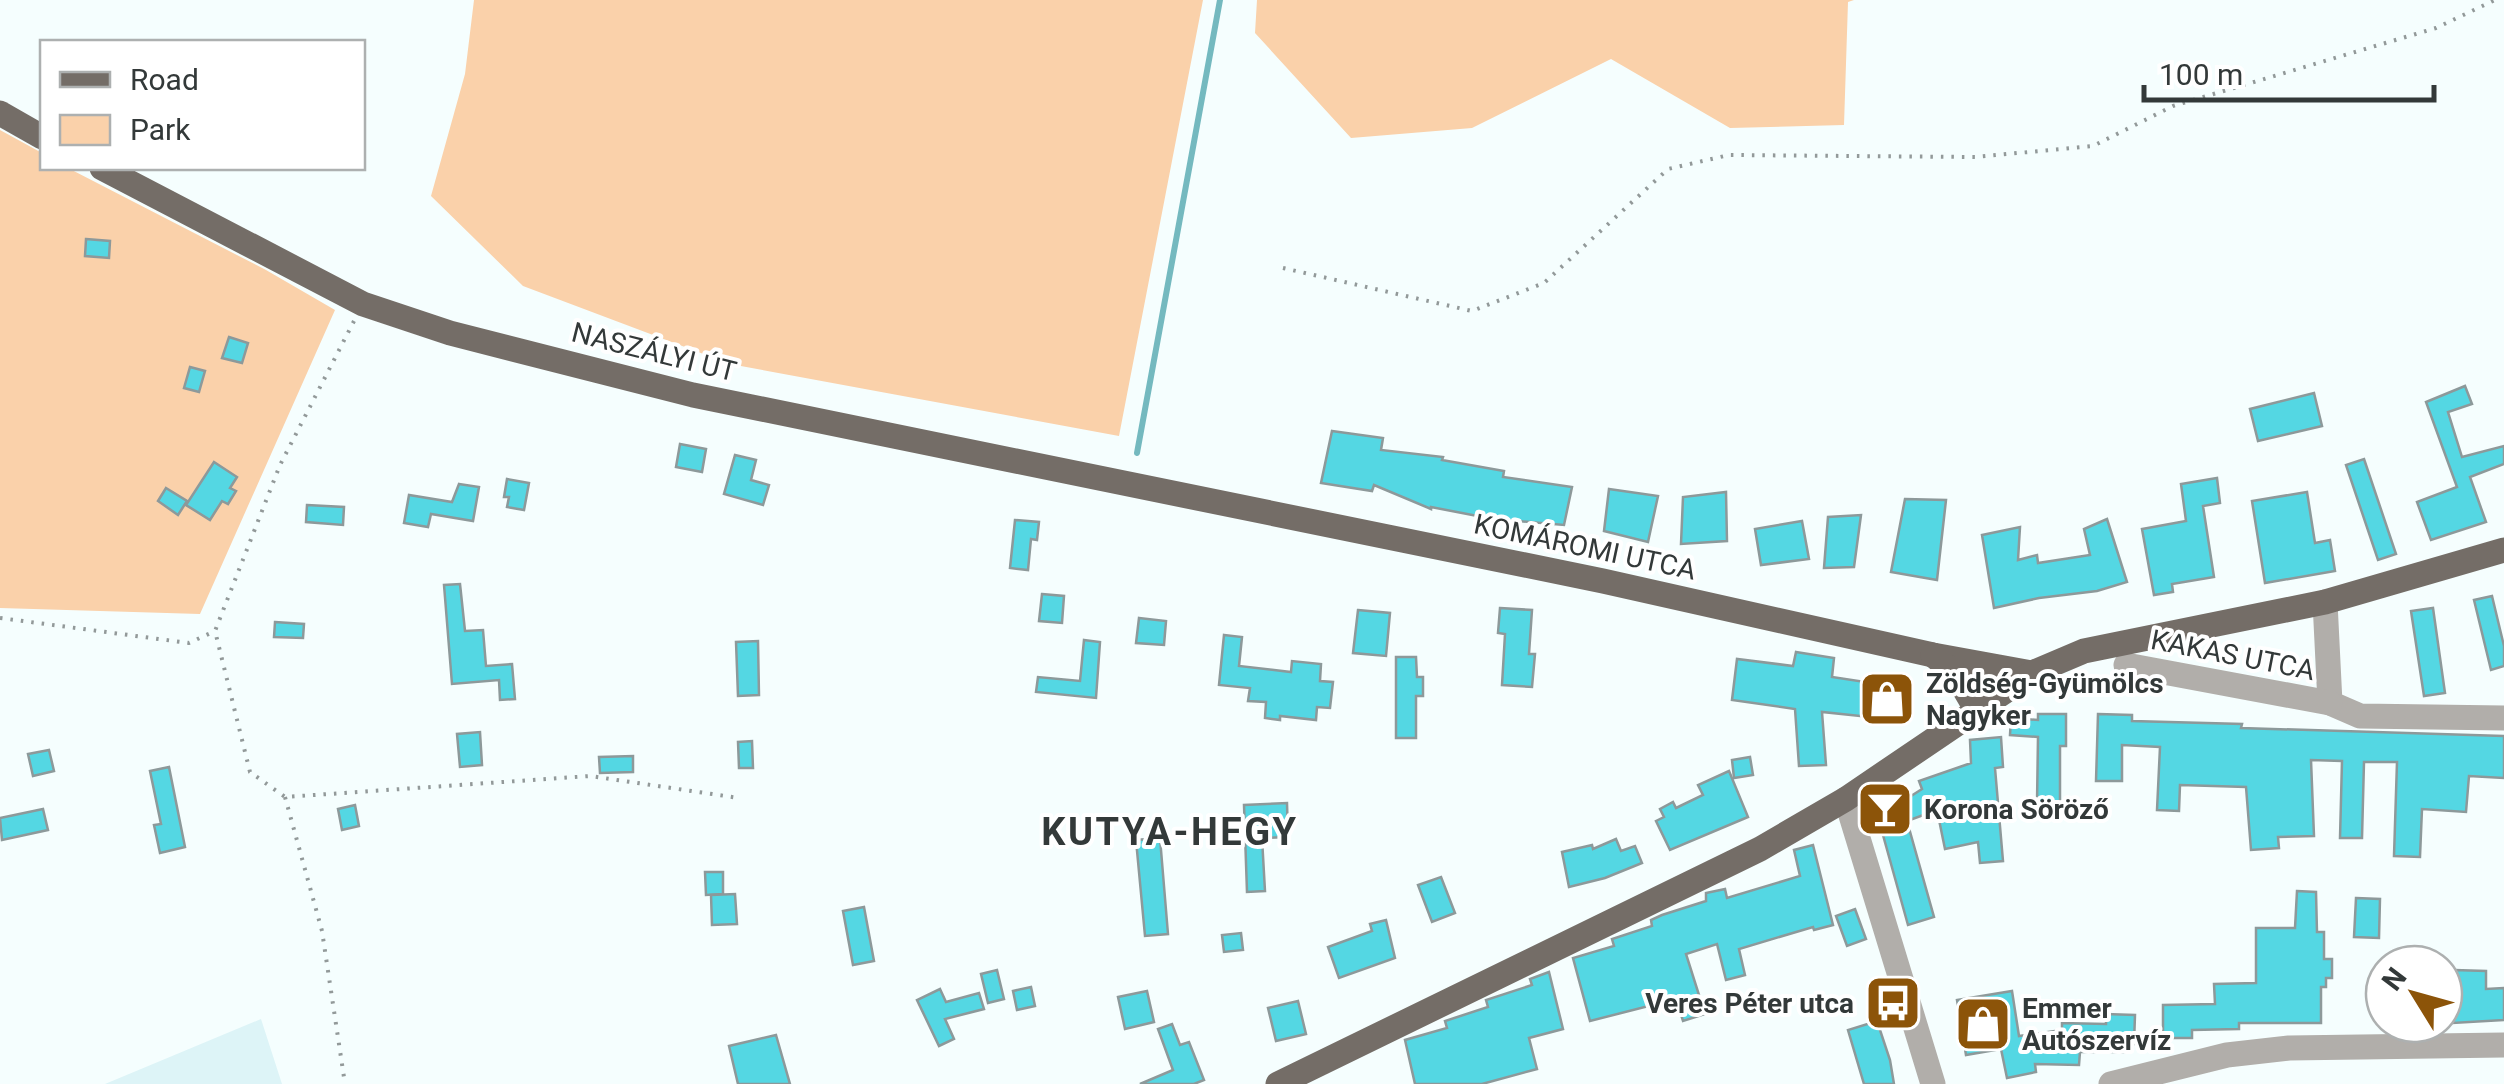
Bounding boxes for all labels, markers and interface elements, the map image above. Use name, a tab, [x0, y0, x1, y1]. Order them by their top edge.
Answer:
legend	[40, 40, 365, 170]
scale bar	[2144, 40, 2434, 102]
text: 100 m	[2159, 57, 2243, 92]
text: Road	[130, 62, 199, 97]
text: Park	[130, 112, 191, 147]
street label: NASZÁLYI ÚT	[568, 316, 740, 388]
street label: KOMÁROMI UTCA	[1471, 507, 1699, 587]
street label: KAKAS UTCA	[2148, 623, 2318, 687]
place label: Zöldség-Gyümölcs Nagyker	[1926, 667, 2164, 732]
shop icon: Zöldség-Gyümölcs Nagyker	[1857, 669, 1917, 729]
bar icon: Korona Söröző	[1855, 779, 1915, 839]
place label: Korona Söröző	[1924, 793, 2109, 826]
district label: KUTYA-HEGY	[1041, 810, 1299, 854]
north arrow	[2364, 944, 2464, 1044]
text: N	[2375, 961, 2414, 997]
bus stop icon: Veres Péter utca	[1863, 973, 1923, 1033]
place label: Veres Péter utca	[1645, 987, 1854, 1020]
place label: Emmer Autószervíz	[2022, 992, 2171, 1057]
shop icon: Emmer Autószervíz	[1953, 994, 2013, 1054]

